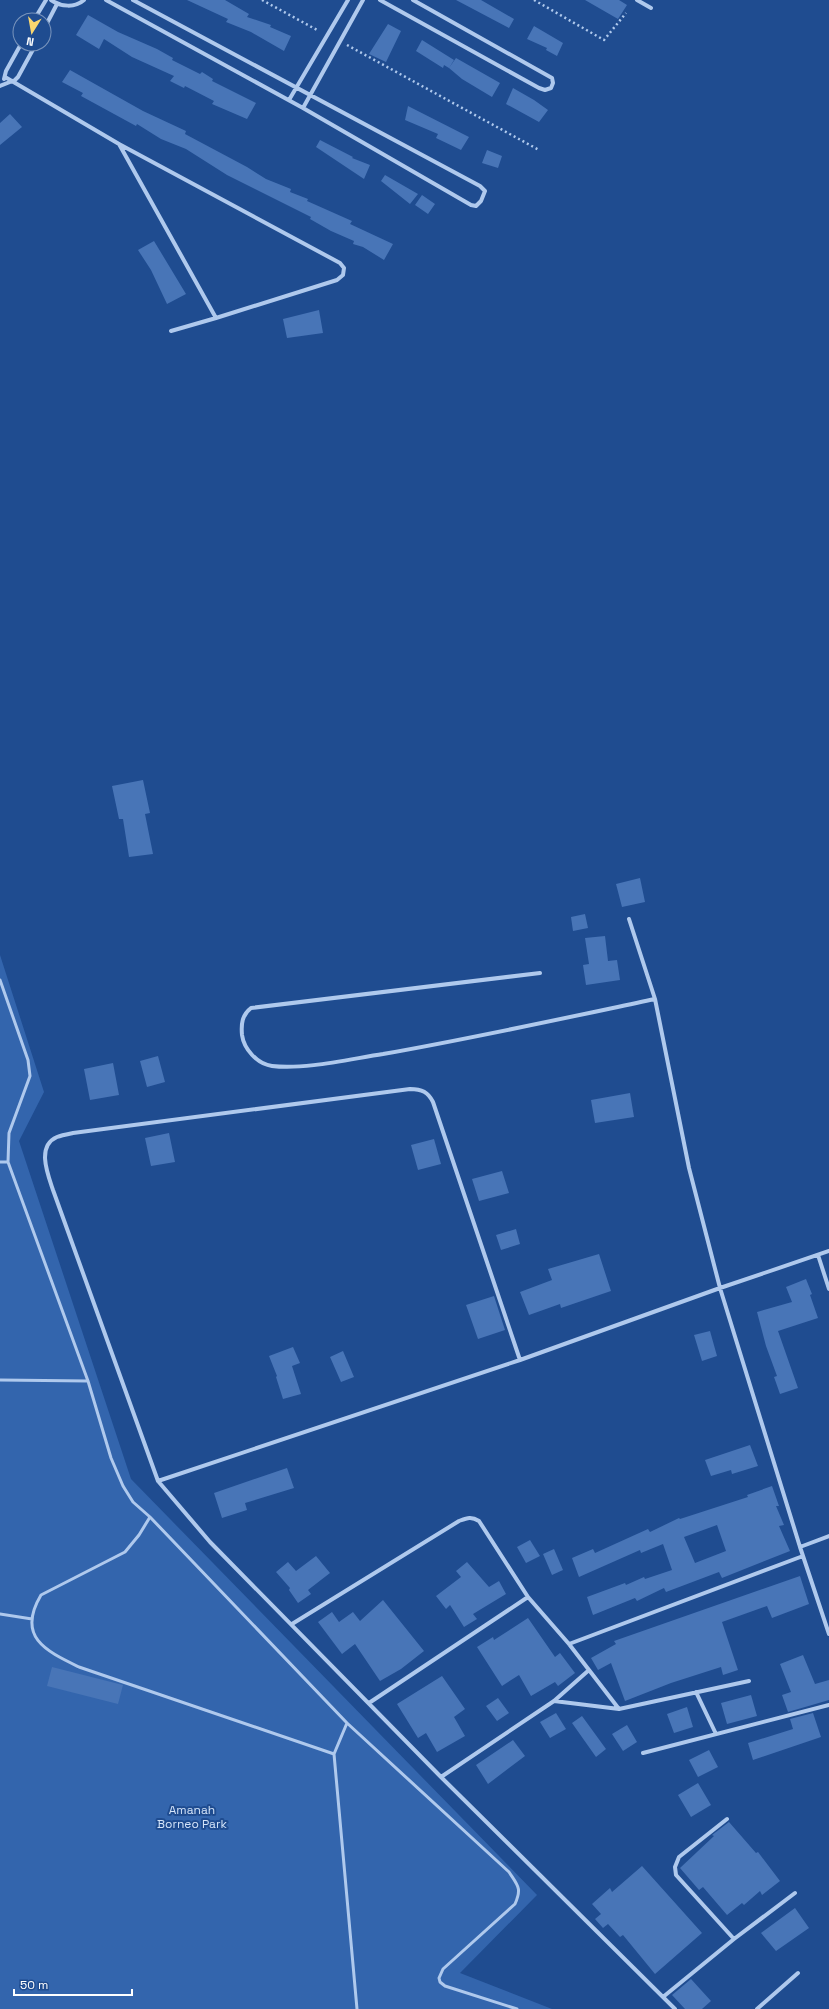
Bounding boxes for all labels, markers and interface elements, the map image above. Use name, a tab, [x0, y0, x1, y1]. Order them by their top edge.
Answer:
north arrow	[12, 12, 52, 52]
text: N	[25, 34, 35, 49]
park label: Amanah Borneo Park	[157, 1802, 227, 1832]
scale bar	[14, 1971, 132, 1997]
text: 50 m	[20, 1977, 48, 1993]

